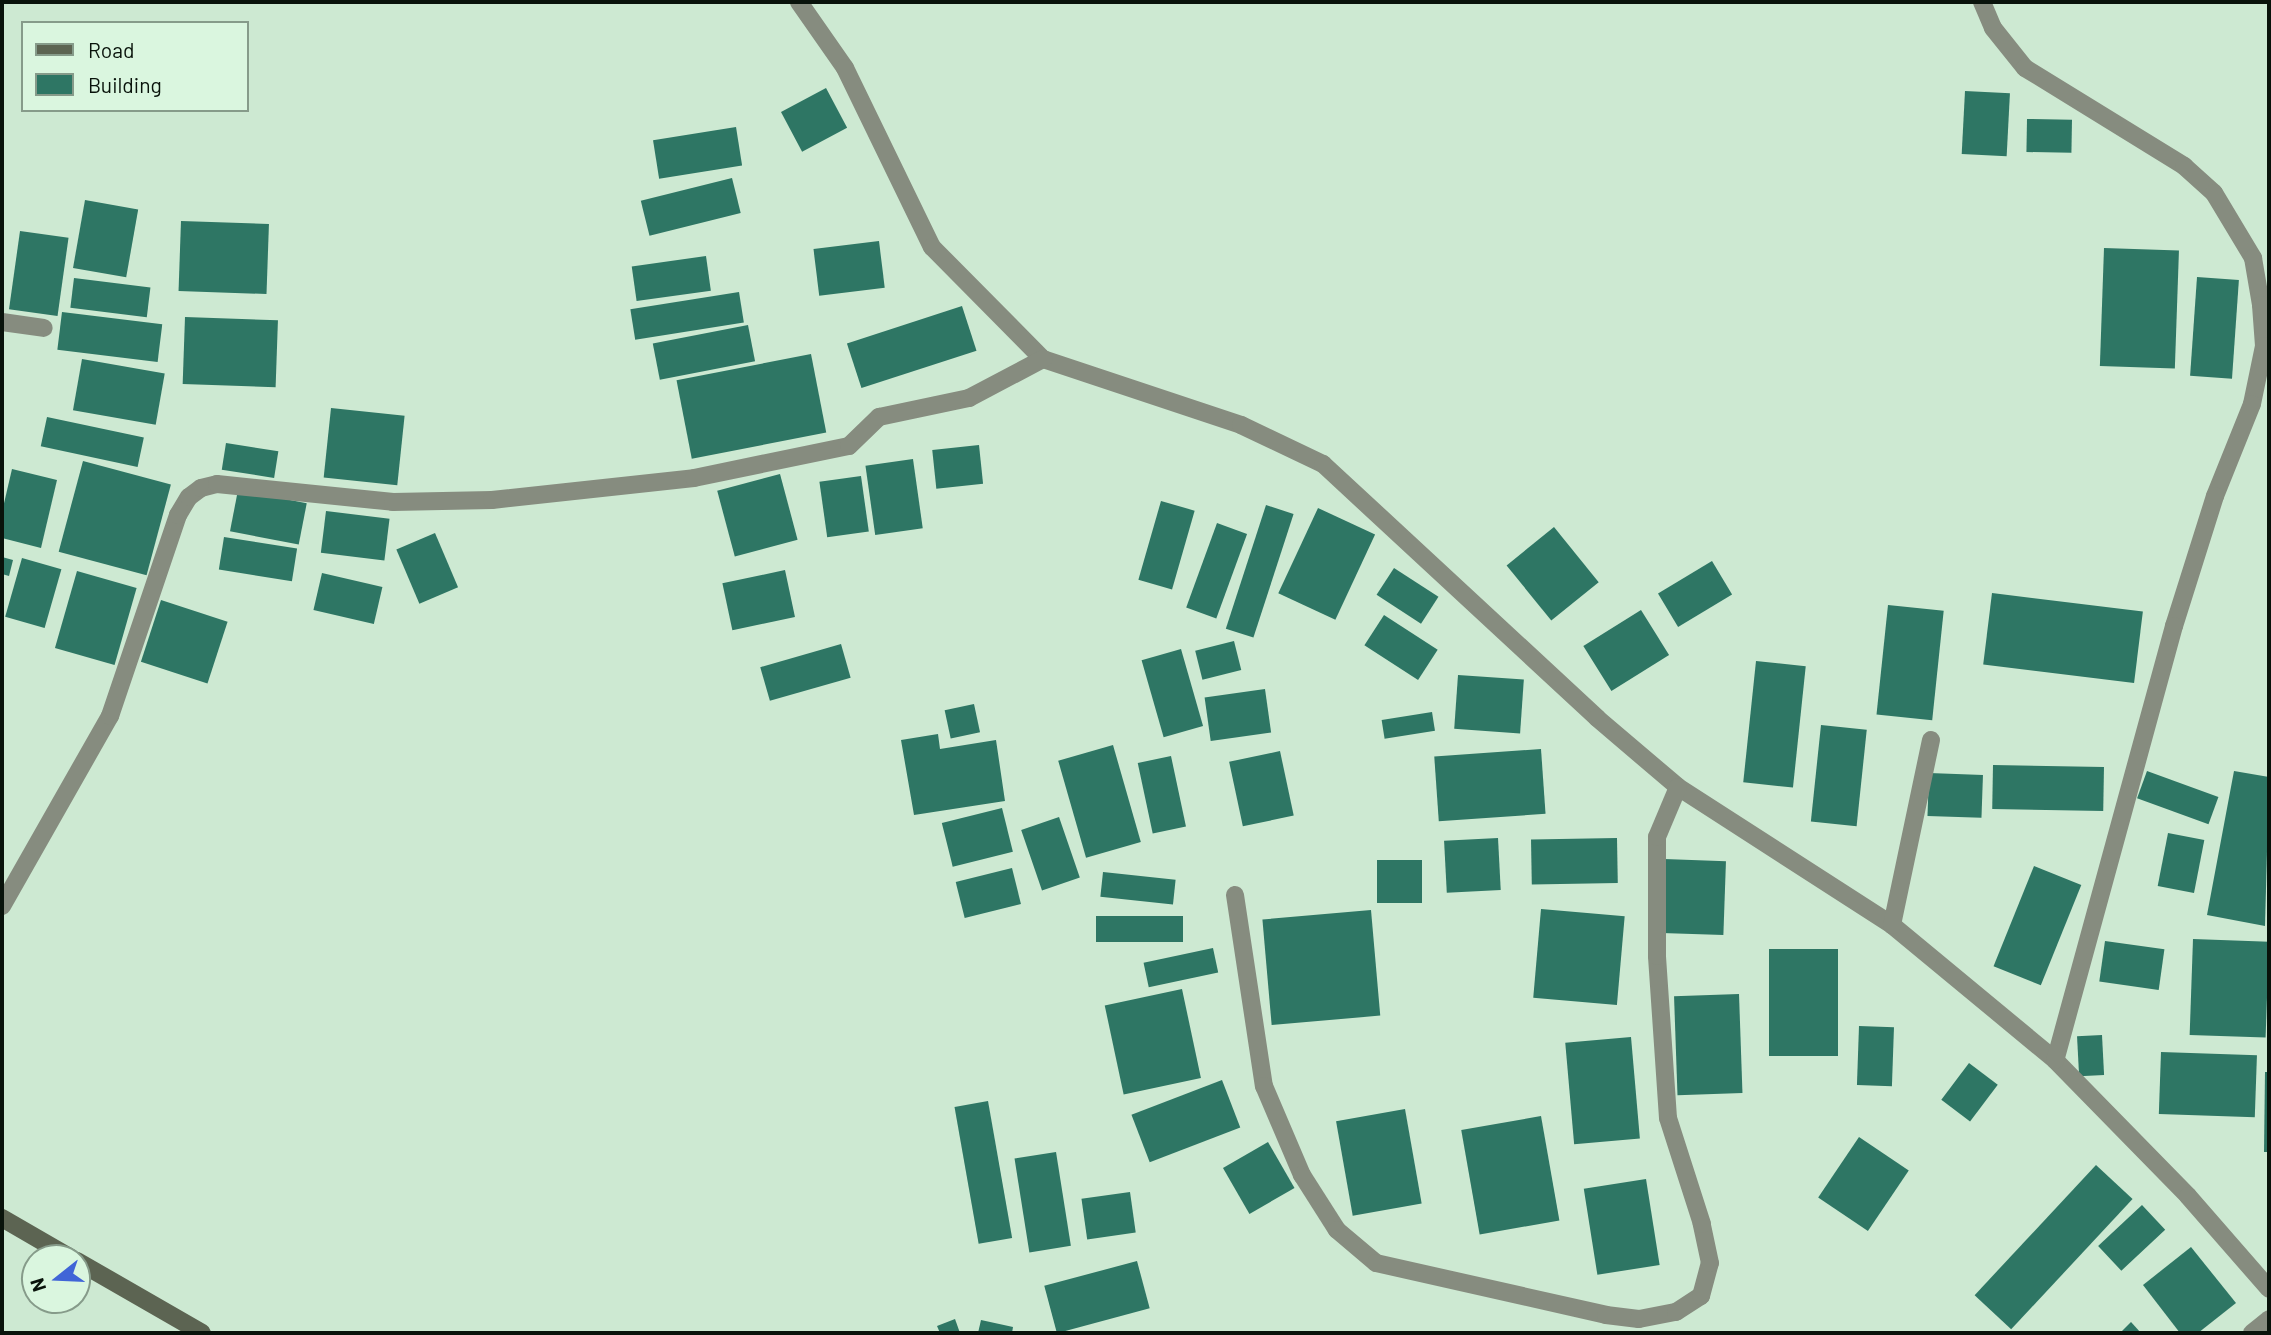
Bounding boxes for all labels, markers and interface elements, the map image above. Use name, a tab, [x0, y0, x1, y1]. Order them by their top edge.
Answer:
legend	[21, 21, 248, 112]
text: Road	[88, 37, 134, 62]
text: Building	[88, 72, 162, 97]
north arrow	[21, 1244, 91, 1314]
text: N	[25, 1275, 50, 1295]

